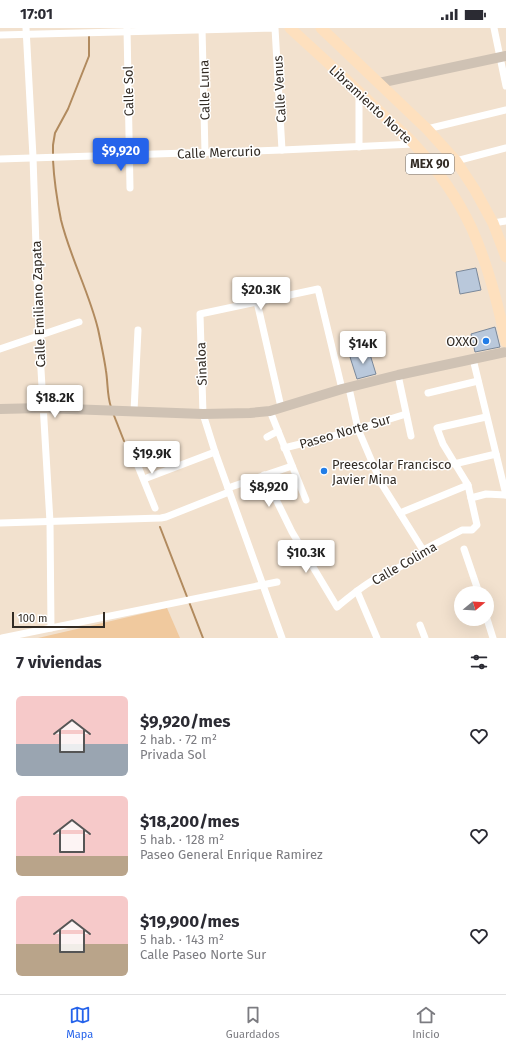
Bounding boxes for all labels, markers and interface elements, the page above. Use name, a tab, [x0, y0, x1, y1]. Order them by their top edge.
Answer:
text: 17:01	[20, 5, 53, 23]
street label: Calle Venus	[270, 55, 289, 123]
street label: Calle Luna	[196, 60, 213, 120]
street label: Libramiento Norte	[326, 62, 415, 147]
street label: Calle Sol	[121, 65, 136, 116]
pin: $9,920	[88, 138, 154, 172]
text: $9,920	[102, 143, 140, 158]
street label: Calle Mercurio	[177, 144, 261, 161]
road number: MEX 90	[406, 154, 454, 174]
street label: Calle Emiliano Zapata	[29, 240, 48, 368]
pin: $20.3K	[228, 277, 294, 311]
text: $20.3K	[241, 282, 281, 297]
pin: $14K	[339, 331, 387, 365]
place label: OXXO	[446, 334, 478, 349]
text: $14K	[349, 336, 377, 351]
marker: OXXO	[481, 336, 491, 346]
street label: Sinaloa	[193, 342, 210, 386]
pin: $18.2K	[22, 385, 88, 419]
text: $18.2K	[36, 390, 74, 405]
street label: Paseo Norte Sur	[298, 411, 392, 452]
pin: $19.9K	[119, 441, 185, 475]
text: $19.9K	[133, 446, 171, 461]
place label: Preescolar Francisco Javier Mina	[332, 457, 452, 487]
marker: Preescolar Francisco Javier Mina	[319, 466, 329, 476]
pin: $8,920	[236, 474, 302, 508]
text: $8,920	[250, 479, 288, 494]
street label: Calle Colima	[369, 539, 439, 588]
pin: $10.3K	[273, 540, 339, 574]
text: $10.3K	[287, 545, 325, 560]
north arrow	[454, 586, 494, 626]
map controls	[454, 586, 494, 626]
scale bar	[12, 610, 105, 629]
text: 100 m	[18, 612, 47, 625]
icon: filters	[468, 651, 490, 673]
text: 7 viviendas	[16, 652, 102, 673]
text: $9,920/mes	[140, 711, 230, 732]
icon: home	[48, 712, 96, 760]
icon: heart	[468, 725, 490, 747]
text: 2 hab. · 72 m²	[140, 732, 217, 747]
text: Privada Sol	[140, 747, 206, 762]
text: $18,200/mes	[140, 811, 240, 832]
icon: home	[48, 812, 96, 860]
icon: heart	[468, 825, 490, 847]
text: 5 hab. · 128 m²	[140, 832, 224, 847]
text: Paseo General Enrique Ramirez	[140, 847, 323, 862]
text: $19,900/mes	[140, 911, 240, 932]
icon: home	[48, 912, 96, 960]
icon: heart	[468, 925, 490, 947]
text: 5 hab. · 143 m²	[140, 932, 224, 947]
text: Calle Paseo Norte Sur	[140, 947, 266, 962]
tab: Mapa	[66, 1004, 93, 1041]
tab: Guardados	[226, 1004, 280, 1041]
tab: Inicio	[412, 1004, 440, 1041]

